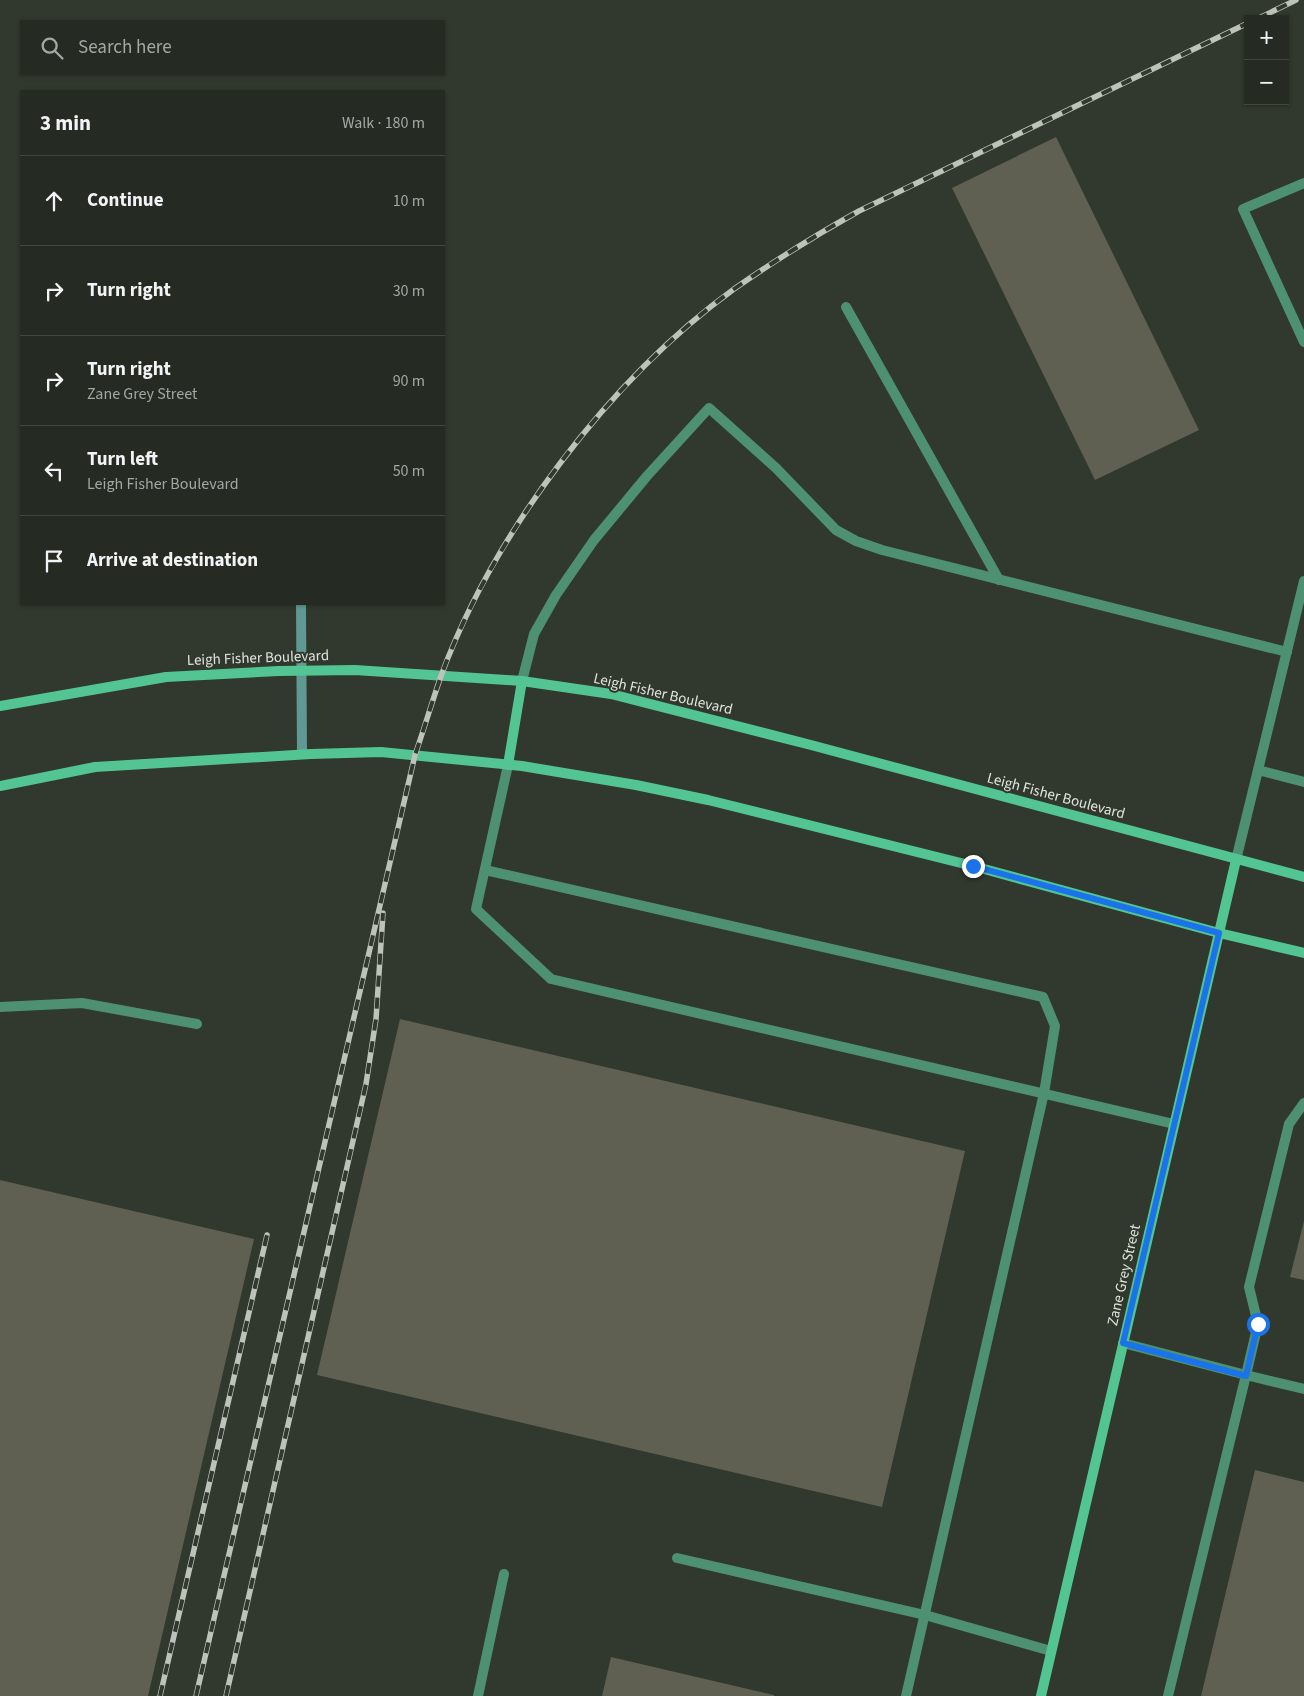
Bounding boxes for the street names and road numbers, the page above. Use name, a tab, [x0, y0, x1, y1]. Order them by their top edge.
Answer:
street label: Leigh Fisher Boulevard	[187, 645, 329, 671]
street label: Leigh Fisher Boulevard	[591, 668, 735, 720]
street label: Leigh Fisher Boulevard	[985, 767, 1127, 825]
street label: Zane Grey Street	[1102, 1222, 1146, 1328]

